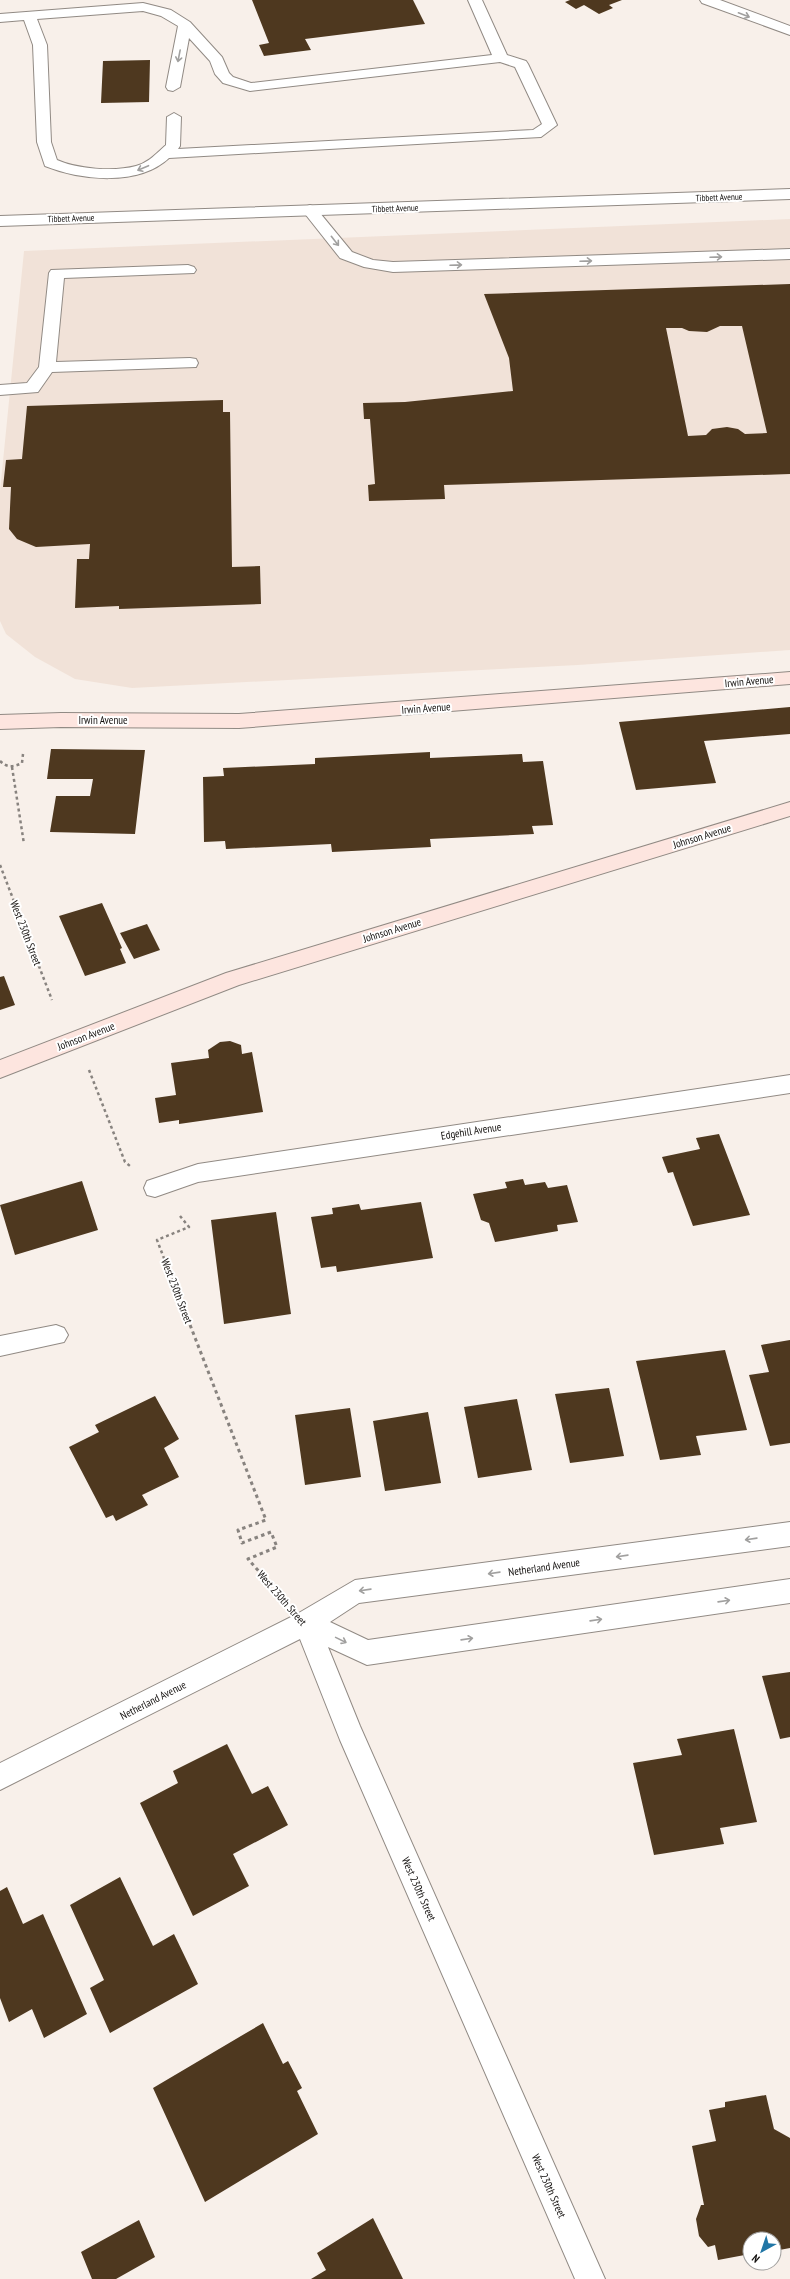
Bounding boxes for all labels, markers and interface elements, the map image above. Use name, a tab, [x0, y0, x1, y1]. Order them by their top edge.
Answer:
one-way arrow	[737, 11, 749, 19]
one-way arrow	[175, 49, 183, 62]
one-way arrow	[137, 164, 149, 172]
street label: Tibbett Avenue	[695, 191, 743, 203]
street label: Tibbett Avenue	[371, 202, 419, 214]
street label: Tibbett Avenue	[47, 212, 95, 224]
one-way arrow	[331, 235, 339, 246]
one-way arrow	[709, 253, 722, 261]
one-way arrow	[579, 257, 592, 265]
one-way arrow	[449, 261, 462, 269]
street label: Irwin Avenue	[724, 672, 775, 690]
street label: Irwin Avenue	[401, 699, 451, 717]
street label: Irwin Avenue	[78, 713, 128, 727]
street label: Johnson Avenue	[670, 820, 733, 852]
street label: West 230th Street	[7, 899, 45, 967]
street label: Johnson Avenue	[360, 914, 423, 946]
street label: Johnson Avenue	[54, 1019, 117, 1054]
street label: Edgehill Avenue	[440, 1119, 503, 1143]
street label: West 230th Street	[158, 1257, 196, 1325]
one-way arrow	[745, 1535, 758, 1543]
one-way arrow	[616, 1552, 629, 1560]
street label: Netherland Avenue	[507, 1555, 581, 1579]
street label: West 230th Street	[254, 1568, 310, 1628]
one-way arrow	[488, 1569, 501, 1577]
one-way arrow	[359, 1587, 372, 1594]
one-way arrow	[717, 1597, 730, 1605]
one-way arrow	[589, 1616, 602, 1624]
one-way arrow	[460, 1635, 473, 1643]
one-way arrow	[335, 1637, 347, 1644]
street label: Netherland Avenue	[118, 1677, 189, 1723]
street label: West 230th Street	[399, 1855, 439, 1923]
street label: West 230th Street	[529, 2152, 569, 2220]
north arrow	[742, 2231, 782, 2271]
text: N	[749, 2251, 762, 2266]

